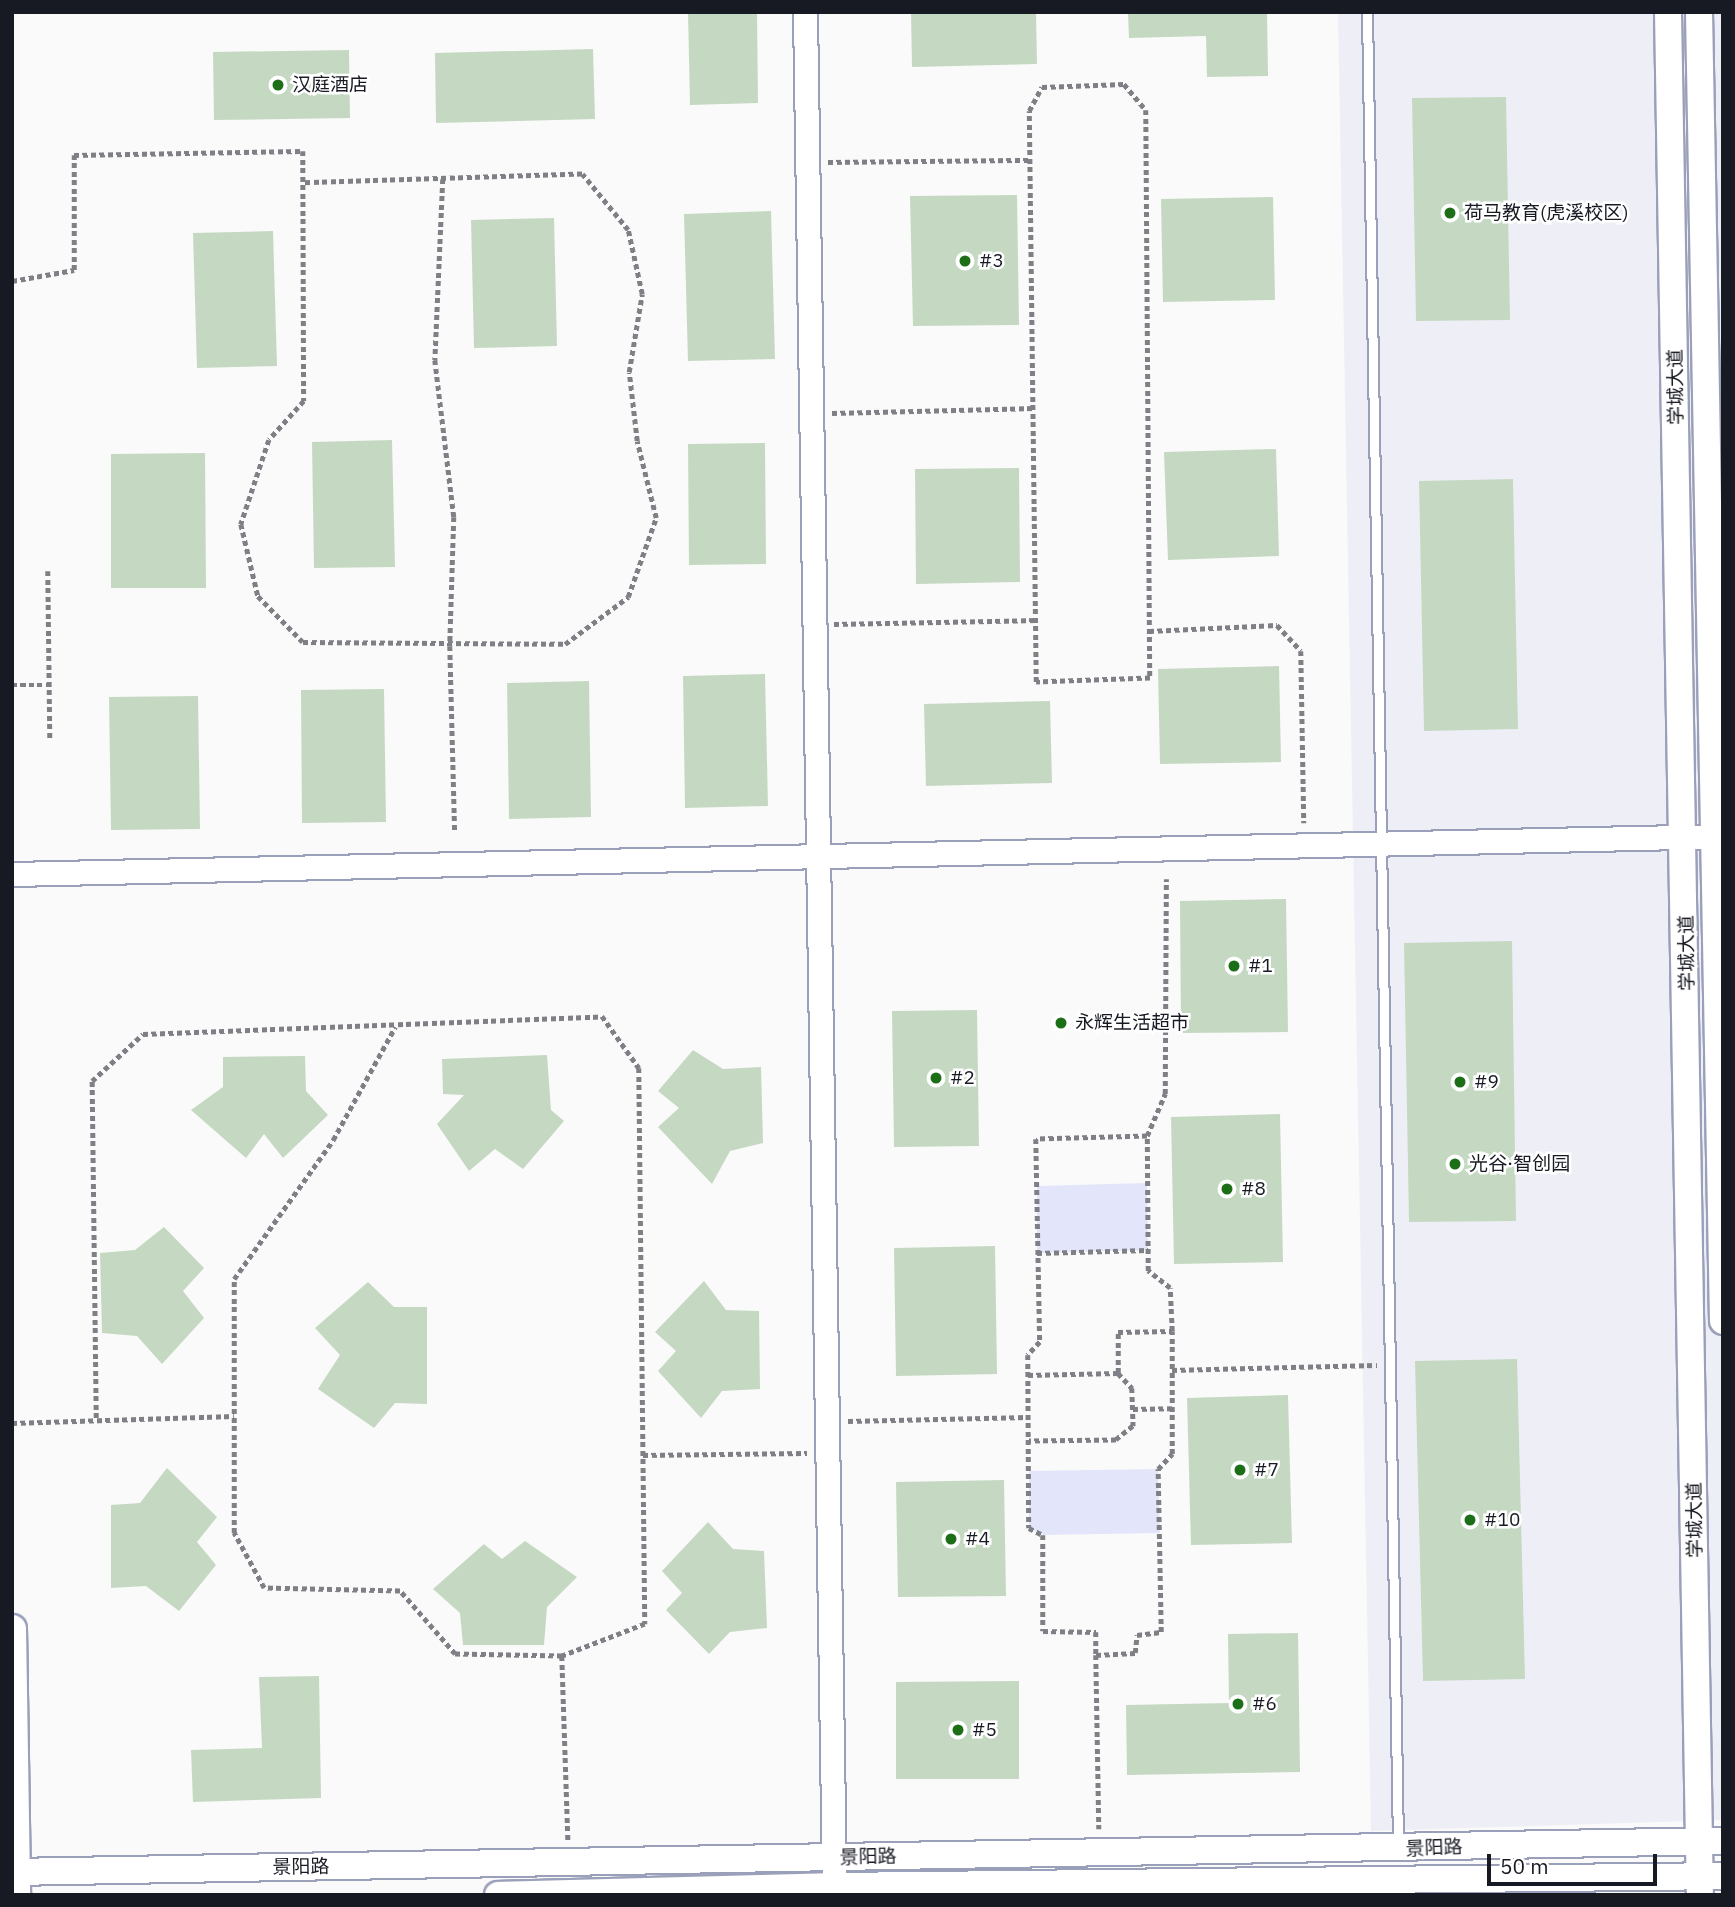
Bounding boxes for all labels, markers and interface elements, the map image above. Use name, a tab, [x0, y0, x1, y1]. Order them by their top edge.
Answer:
place label: 汉庭酒店	[292, 74, 368, 96]
marker: 汉庭酒店	[270, 77, 286, 93]
place label: 荷马教育(虎溪校区)	[1464, 202, 1629, 224]
marker: 荷马教育(虎溪校区)	[1442, 205, 1458, 221]
place label: #3	[979, 250, 1004, 272]
marker: #3	[957, 253, 973, 269]
street label: 学城大道	[1664, 349, 1688, 425]
street label: 学城大道	[1675, 915, 1699, 991]
place label: #1	[1248, 955, 1273, 977]
marker: #1	[1226, 958, 1242, 974]
place label: 永辉生活超市	[1075, 1012, 1189, 1034]
marker: 永辉生活超市	[1053, 1015, 1069, 1031]
place label: #2	[950, 1067, 975, 1089]
marker: #2	[928, 1070, 944, 1086]
place label: #9	[1474, 1071, 1499, 1093]
marker: #9	[1452, 1074, 1468, 1090]
place label: 光谷·智创园	[1469, 1153, 1570, 1175]
marker: 光谷·智创园	[1447, 1156, 1463, 1172]
place label: #8	[1241, 1178, 1266, 1200]
marker: #8	[1219, 1181, 1235, 1197]
place label: #7	[1254, 1459, 1279, 1481]
marker: #7	[1232, 1462, 1248, 1478]
street label: 学城大道	[1683, 1482, 1707, 1558]
place label: #10	[1484, 1509, 1520, 1531]
marker: #10	[1462, 1512, 1478, 1528]
place label: #4	[965, 1528, 990, 1550]
marker: #4	[943, 1531, 959, 1547]
place label: #6	[1252, 1693, 1277, 1715]
marker: #6	[1230, 1696, 1246, 1712]
place label: #5	[972, 1719, 997, 1741]
marker: #5	[950, 1722, 966, 1738]
street label: 景阳路	[1405, 1836, 1463, 1860]
scale bar	[1490, 1840, 1660, 1884]
street label: 景阳路	[839, 1845, 897, 1869]
text: 50 m	[1500, 1852, 1549, 1880]
street label: 景阳路	[272, 1855, 330, 1879]

